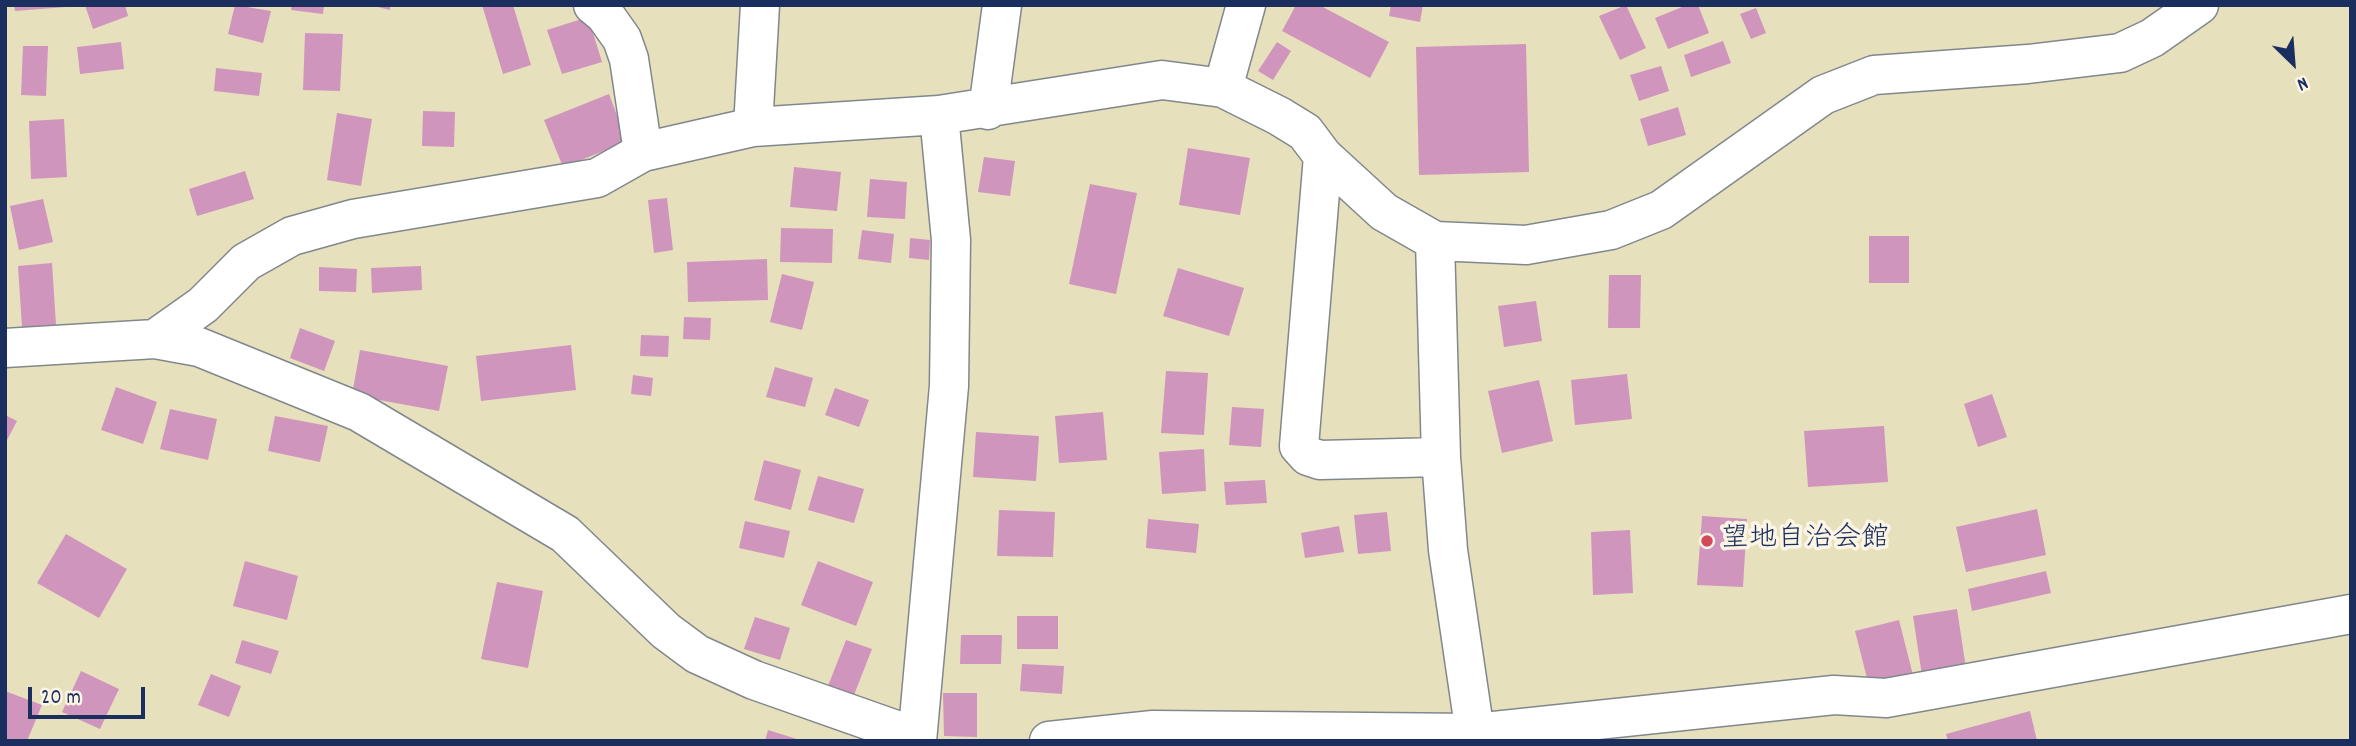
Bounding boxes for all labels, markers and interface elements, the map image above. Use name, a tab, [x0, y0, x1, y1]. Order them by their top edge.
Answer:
north arrow	[2258, 28, 2328, 98]
text: N	[2292, 68, 2312, 97]
place label: 望地自治会館	[1721, 524, 1889, 558]
marker: 望地自治会館	[1699, 533, 1715, 549]
scale bar	[32, 672, 149, 716]
text: 20 m	[41, 684, 81, 714]

